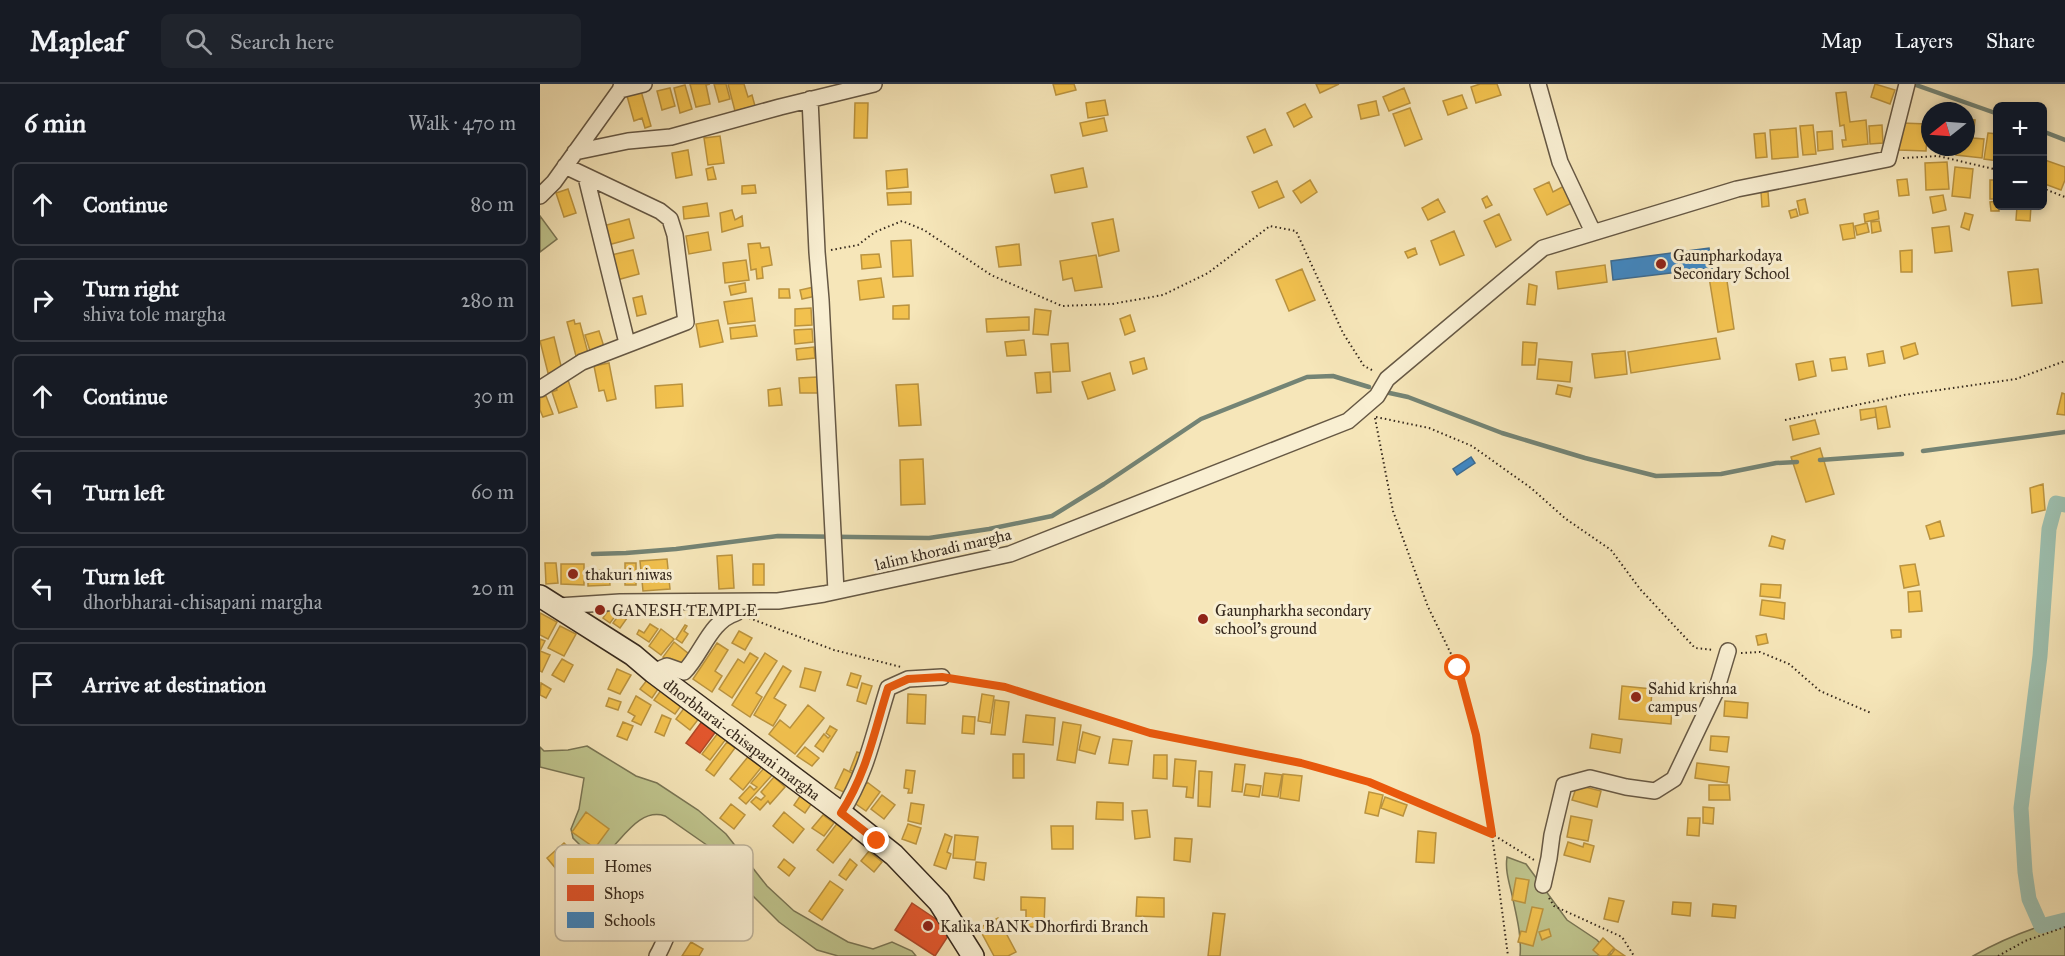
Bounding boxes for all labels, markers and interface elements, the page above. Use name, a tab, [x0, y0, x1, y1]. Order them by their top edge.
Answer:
search box	[161, 14, 581, 68]
text: Mapleaf	[30, 24, 125, 59]
icon: search	[182, 25, 215, 58]
text: Search here	[230, 28, 334, 55]
text: Map	[1821, 28, 1862, 54]
text: Layers	[1895, 28, 1953, 54]
text: Share	[1986, 28, 2035, 54]
north arrow	[1921, 102, 1975, 156]
map controls	[1993, 102, 2047, 210]
button: +	[1993, 102, 2047, 156]
text: 6 min	[24, 107, 86, 139]
text: Walk · 470 m	[408, 111, 516, 135]
button: −	[1993, 156, 2047, 210]
icon: ahead	[26, 188, 59, 221]
text: Continue	[83, 191, 168, 218]
text: 80 m	[471, 192, 514, 216]
place label: Gaunpharkodaya Secondary School	[1673, 246, 1790, 283]
marker: Gaunpharkodaya Secondary School	[1654, 257, 1668, 271]
text: Turn right	[83, 275, 179, 302]
icon: right	[26, 284, 59, 317]
text: 280 m	[461, 288, 514, 312]
text: shiva tole margha	[83, 302, 226, 326]
icon: ahead	[26, 380, 59, 413]
text: Continue	[83, 383, 168, 410]
text: 30 m	[473, 384, 514, 408]
icon: left	[26, 476, 59, 509]
text: Turn left	[83, 479, 165, 506]
text: 60 m	[471, 480, 514, 504]
street label: lalim khoradi margha	[873, 525, 1013, 575]
text: Turn left	[83, 563, 165, 590]
place label: thakuri niwas	[585, 565, 672, 584]
marker: thakuri niwas	[566, 567, 580, 581]
icon: left	[26, 572, 59, 605]
text: 20 m	[471, 576, 514, 600]
text: dhorbharai-chisapani margha	[83, 590, 322, 614]
place label: GANESH TEMPLE	[612, 601, 757, 620]
place label: Gaunpharkha secondary school's ground	[1215, 601, 1371, 639]
marker: GANESH TEMPLE	[593, 603, 607, 617]
marker: Gaunpharkha secondary school's ground	[1196, 612, 1210, 626]
route start	[1444, 654, 1470, 680]
icon: arrive	[26, 668, 59, 701]
text: Arrive at destination	[83, 671, 266, 698]
street label: dhorbharai-chisapani margha	[660, 674, 824, 805]
place label: Sahid krishna campus	[1648, 679, 1737, 716]
marker: Sahid krishna campus	[1629, 690, 1643, 704]
route end	[863, 827, 889, 853]
legend	[555, 845, 753, 941]
text: Homes	[604, 857, 652, 876]
text: Shops	[604, 884, 644, 903]
text: Schools	[604, 911, 655, 930]
place label: Kalika BANK Dhorfirdi Branch	[940, 917, 1148, 936]
marker: Kalika BANK Dhorfirdi Branch	[921, 919, 935, 933]

